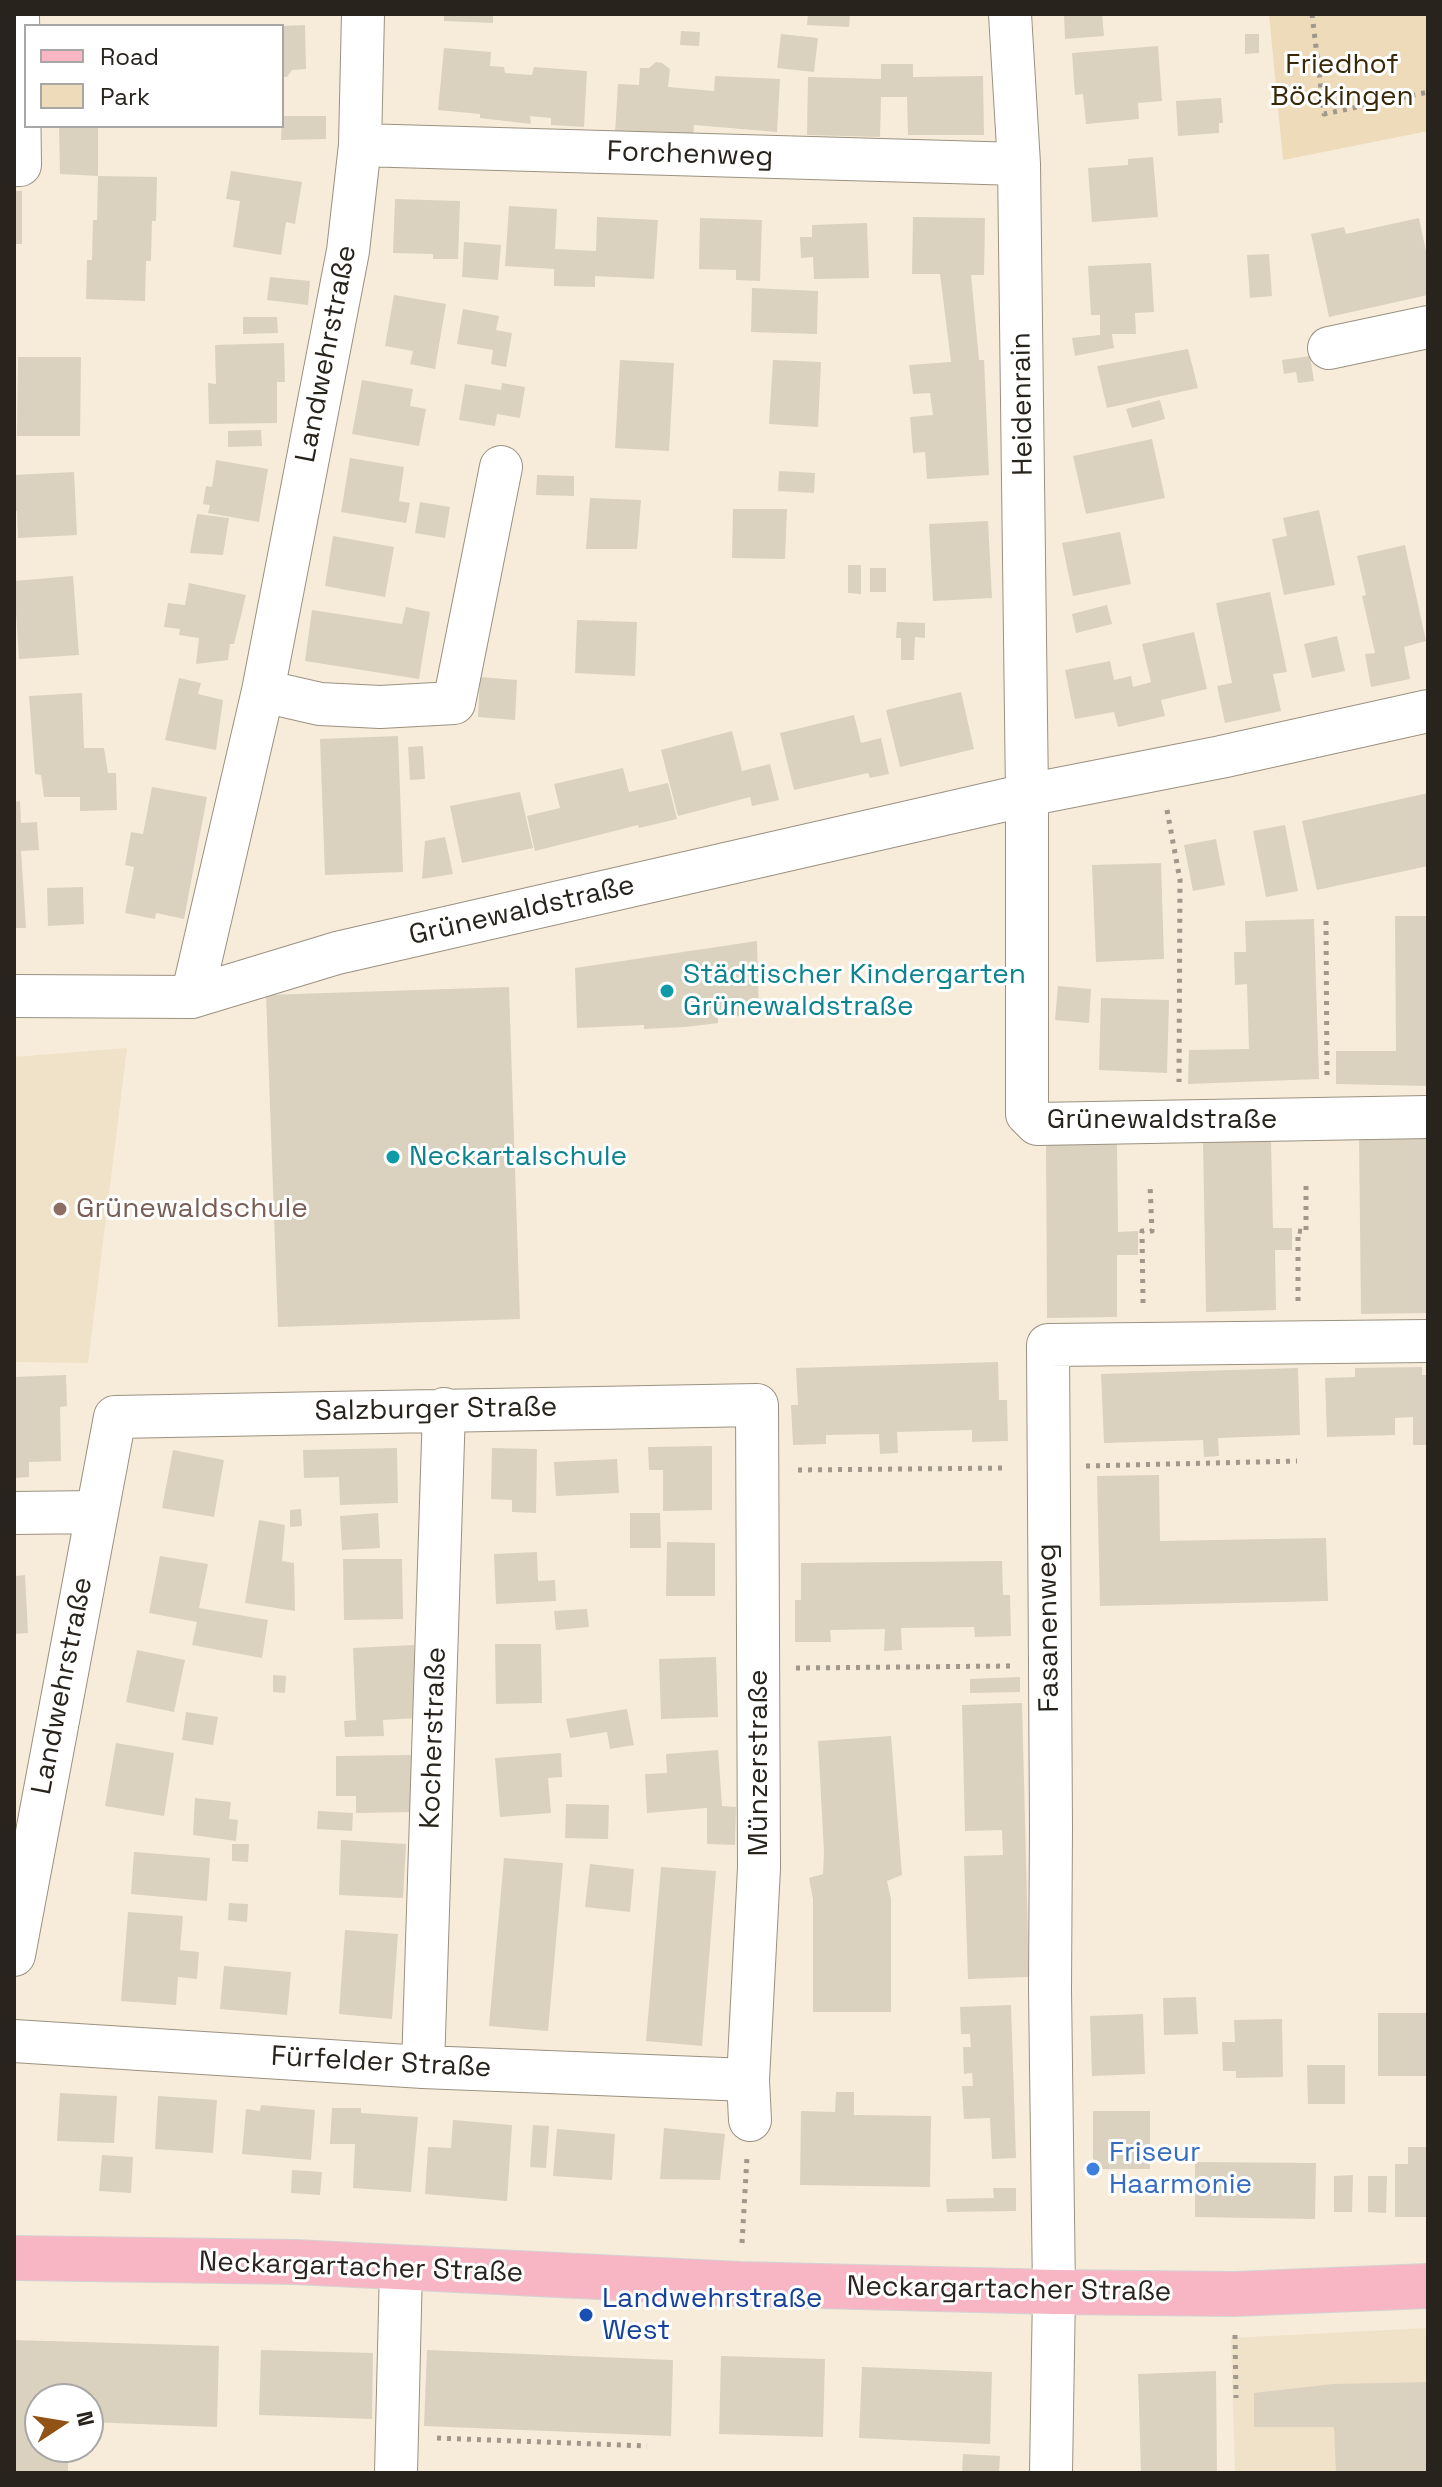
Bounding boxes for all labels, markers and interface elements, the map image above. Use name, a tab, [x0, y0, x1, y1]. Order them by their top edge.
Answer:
legend	[24, 24, 284, 128]
text: Road	[100, 41, 159, 72]
park label: Friedhof Böckingen	[1270, 48, 1414, 114]
text: Park	[100, 81, 150, 112]
street label: Forchenweg	[606, 135, 774, 175]
street label: Landwehrstraße	[289, 243, 365, 465]
street label: Heidenrain	[1005, 332, 1041, 476]
street label: Grünewaldstraße	[406, 869, 638, 953]
place label: Städtischer Kindergarten Grünewaldstraße	[683, 958, 1026, 1024]
marker: Städtischer Kindergarten Grünewaldstraße	[658, 982, 676, 1000]
street label: Grünewaldstraße	[1047, 1103, 1277, 1137]
place label: Neckartalschule	[409, 1140, 627, 1174]
marker: Neckartalschule	[384, 1148, 402, 1166]
place label: Grünewaldschule	[76, 1192, 308, 1226]
marker: Grünewaldschule	[51, 1200, 69, 1218]
street label: Salzburger Straße	[314, 1391, 558, 1429]
street label: Fasanenweg	[1031, 1543, 1067, 1713]
street label: Landwehrstraße	[25, 1575, 101, 1797]
street label: Kocherstraße	[414, 1646, 454, 1830]
street label: Münzerstraße	[742, 1669, 776, 1857]
street label: Fürfelder Straße	[270, 2040, 492, 2086]
place label: Friseur Haarmonie	[1109, 2136, 1252, 2202]
marker: Friseur Haarmonie	[1084, 2160, 1102, 2178]
street label: Neckargartacher Straße	[198, 2246, 524, 2290]
street label: Neckargartacher Straße	[846, 2270, 1172, 2310]
place label: Landwehrstraße West	[602, 2282, 822, 2348]
marker: Landwehrstraße West	[577, 2306, 595, 2324]
north arrow	[24, 2383, 104, 2463]
text: N	[70, 2408, 101, 2429]

